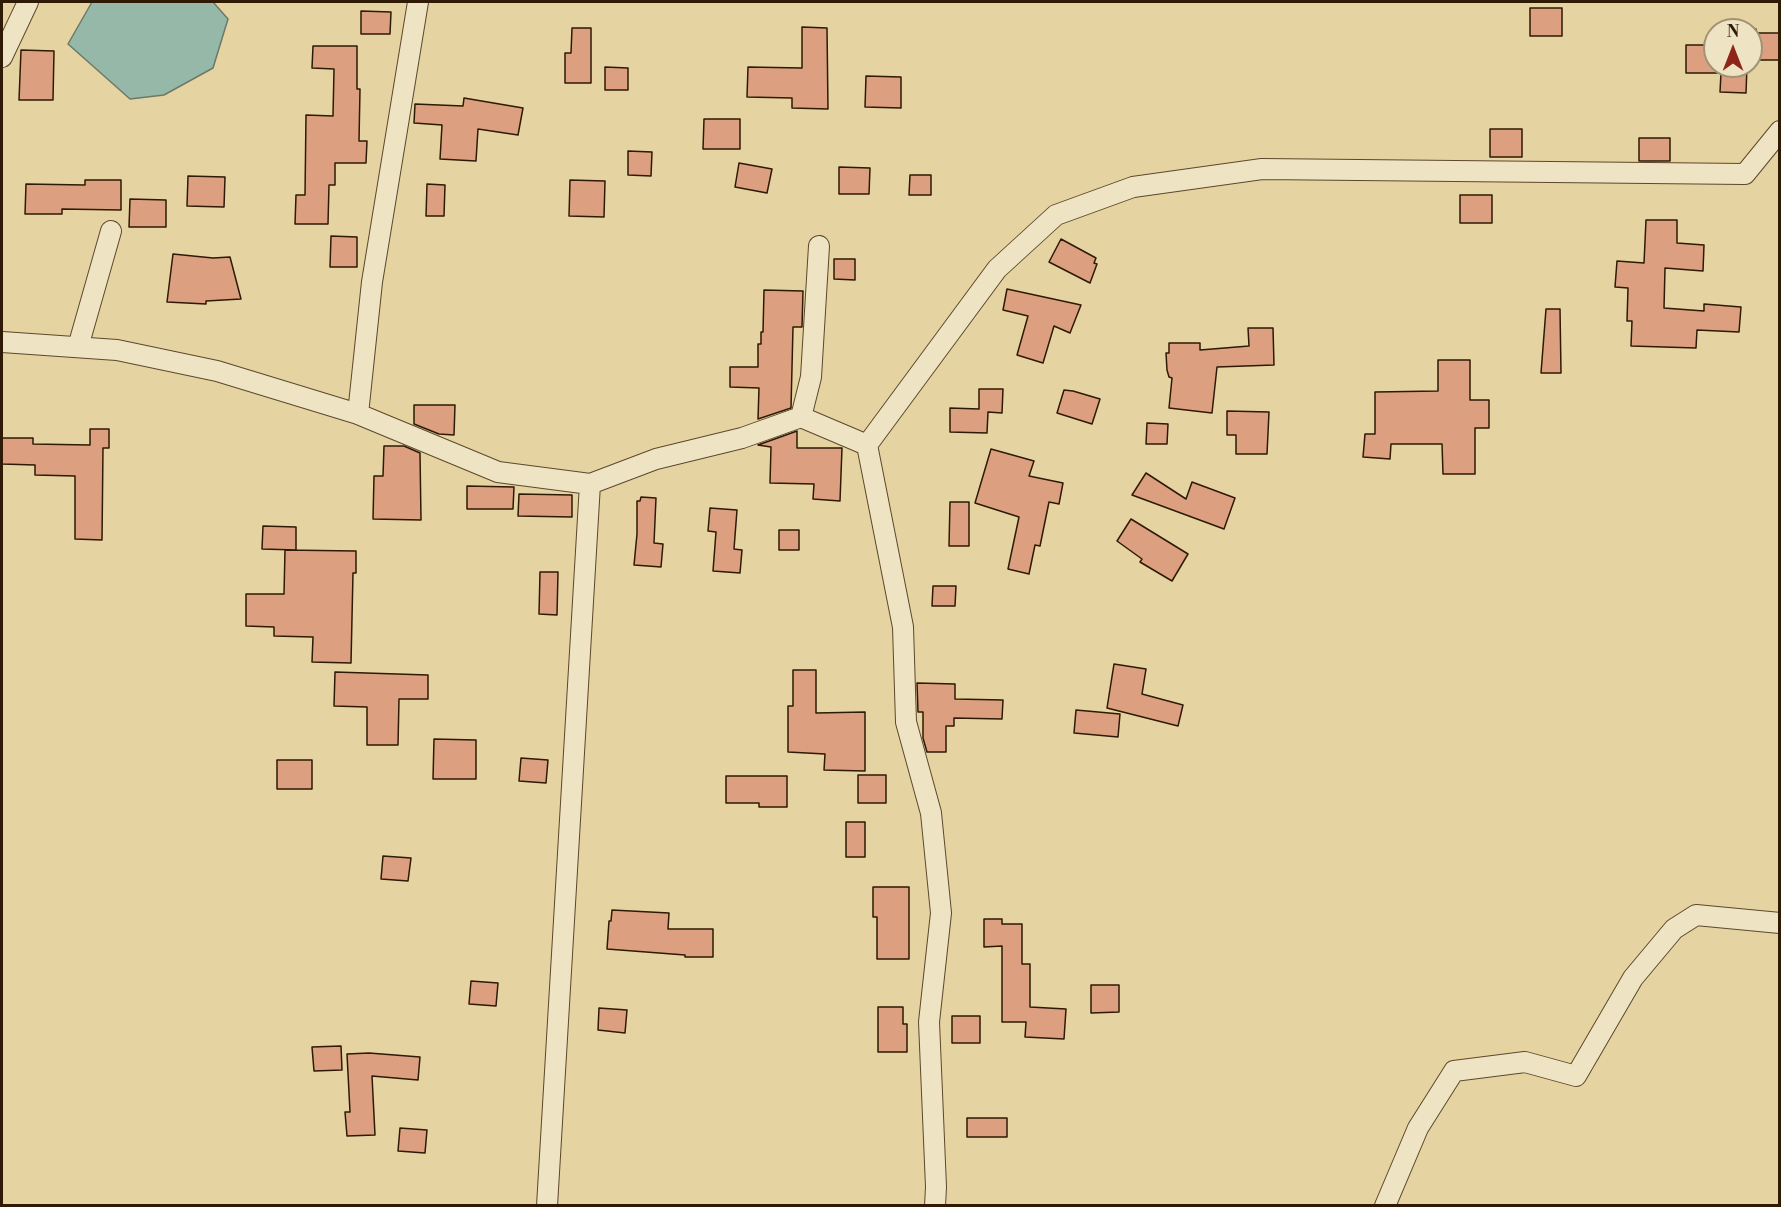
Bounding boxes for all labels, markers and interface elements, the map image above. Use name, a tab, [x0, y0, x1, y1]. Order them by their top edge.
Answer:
north arrow	[1703, 18, 1763, 78]
text: N	[1727, 22, 1739, 42]

